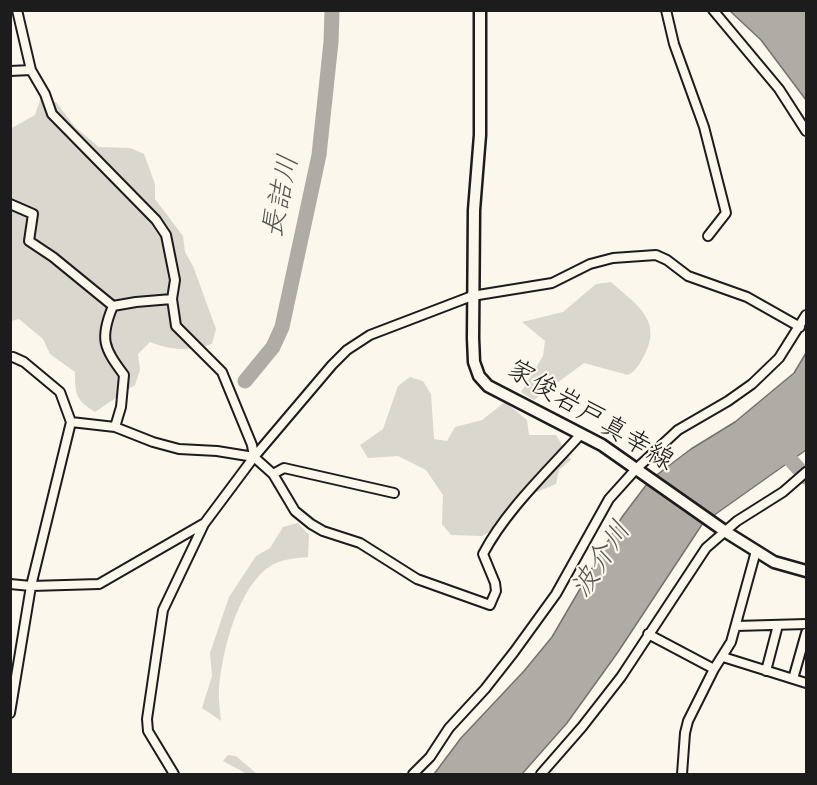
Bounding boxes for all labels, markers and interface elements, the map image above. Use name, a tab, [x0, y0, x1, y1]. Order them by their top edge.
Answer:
water label: 長詰川	[259, 152, 309, 242]
street label: 家俊岩戸真幸線	[500, 355, 678, 481]
water label: 波介川	[567, 517, 641, 605]

